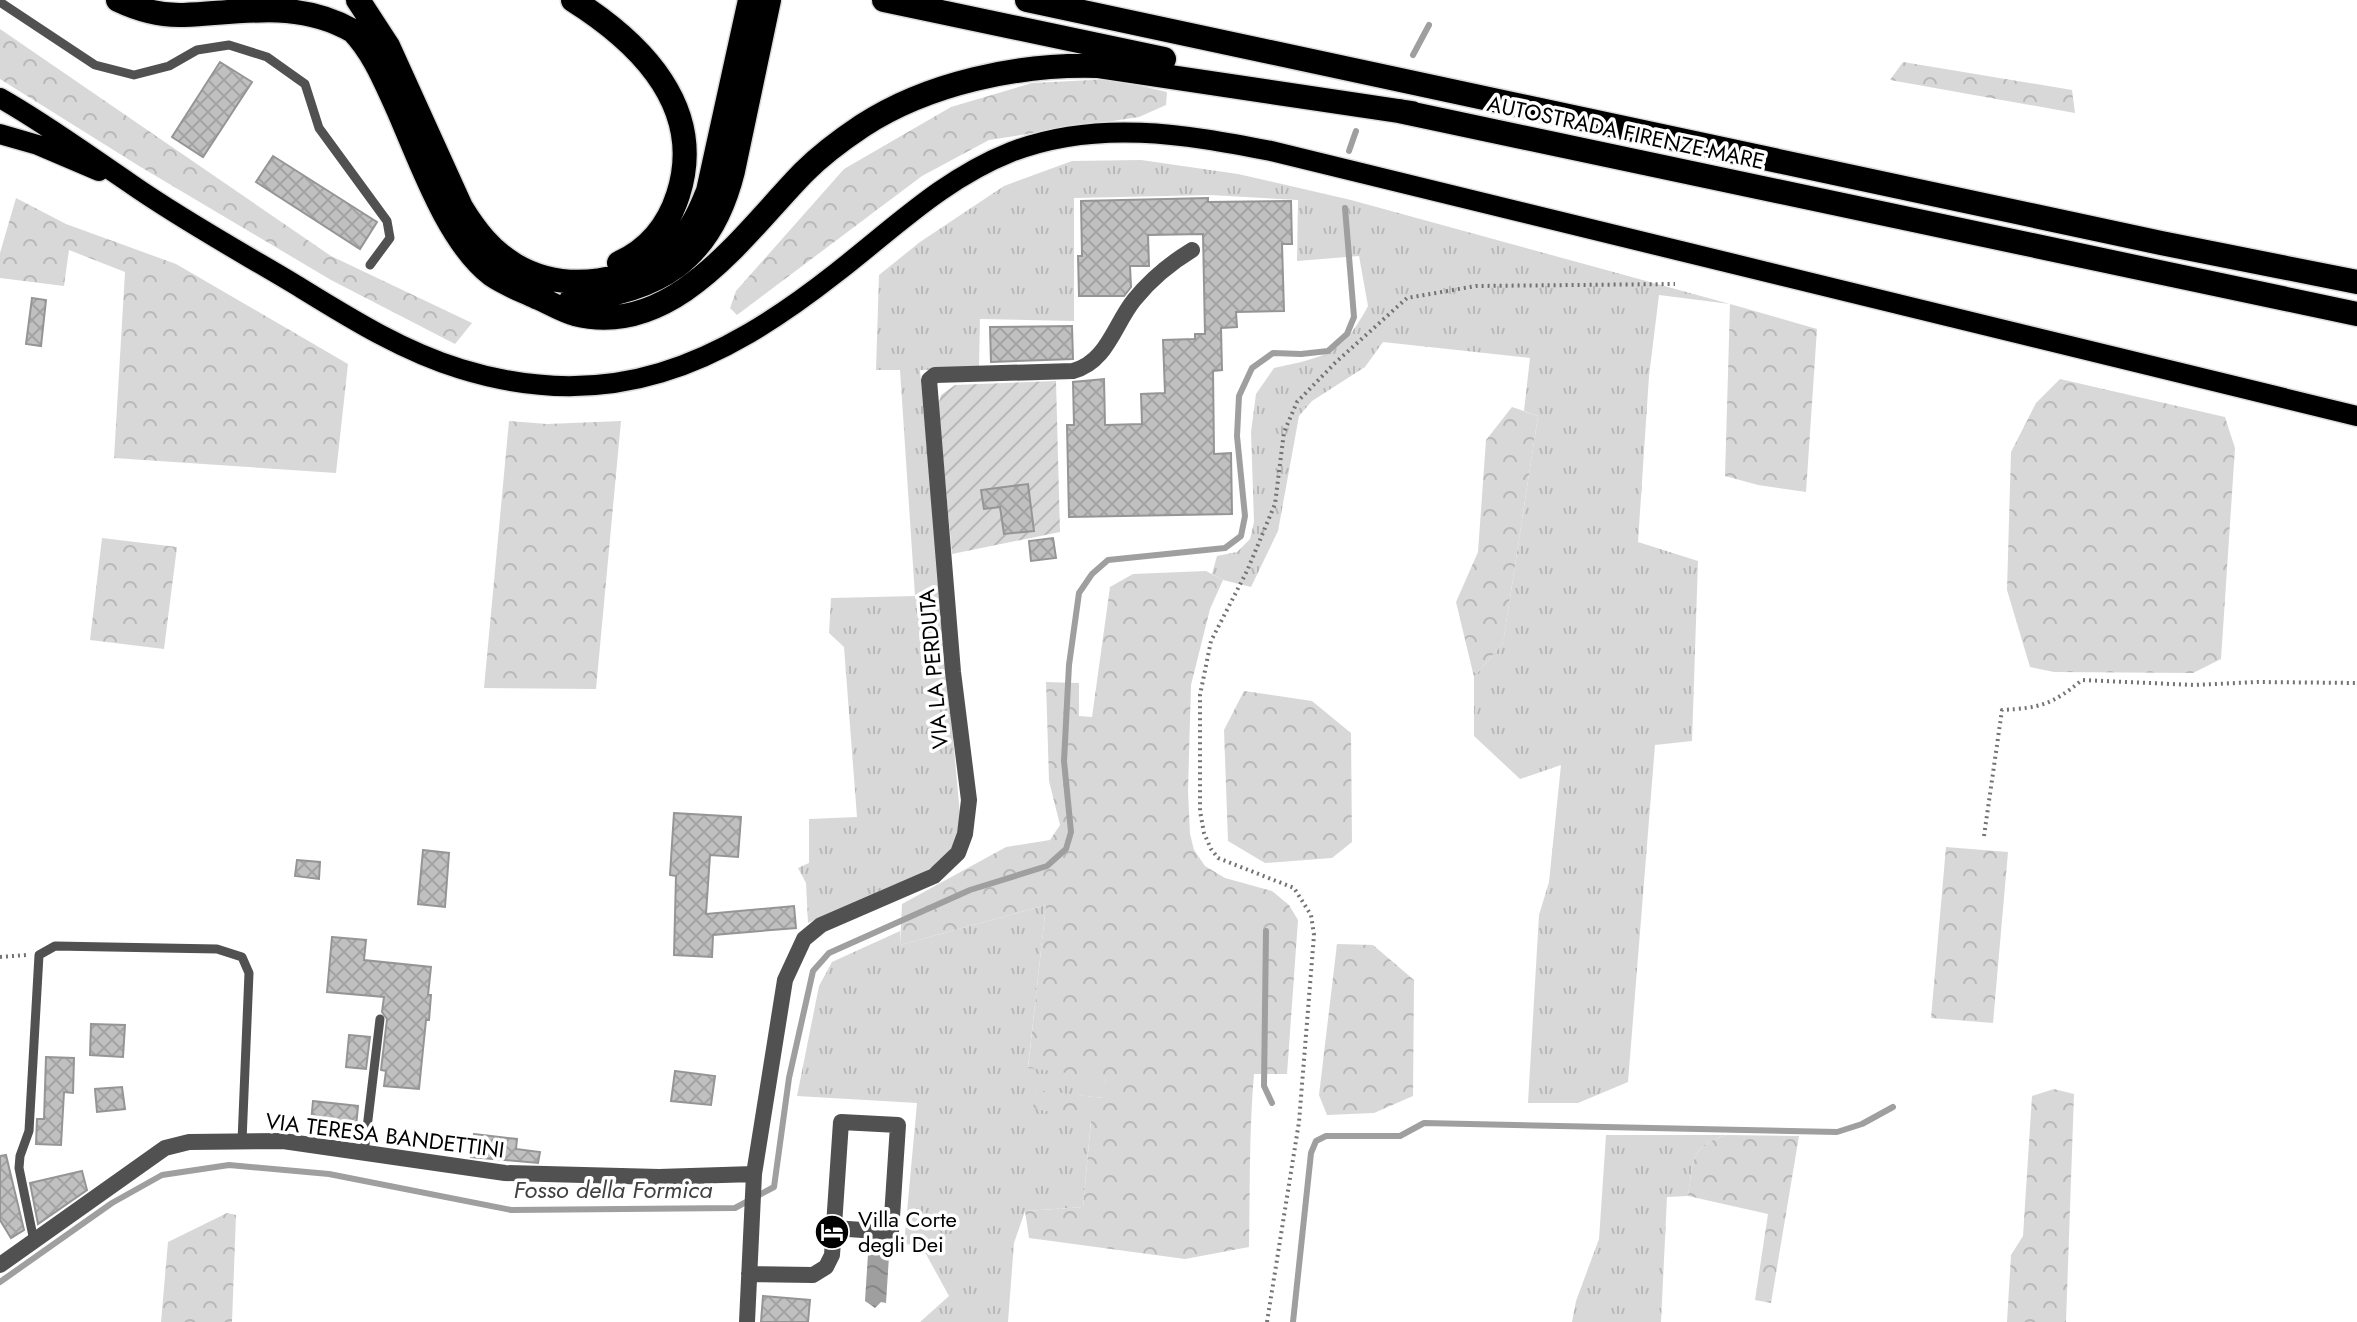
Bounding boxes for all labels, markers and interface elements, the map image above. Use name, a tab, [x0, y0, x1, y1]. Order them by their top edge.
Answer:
street label: AUTOSTRADA FIRENZE-MARE	[1484, 87, 1768, 177]
street label: VIA LA PERDUTA	[910, 587, 956, 750]
street label: VIA TERESA BANDETTINI	[264, 1104, 506, 1166]
water label: Fosso della Formica	[513, 1172, 713, 1207]
place label: Villa Corte degli Dei	[858, 1203, 957, 1260]
hotel icon: Villa Corte degli Dei	[813, 1213, 851, 1251]

